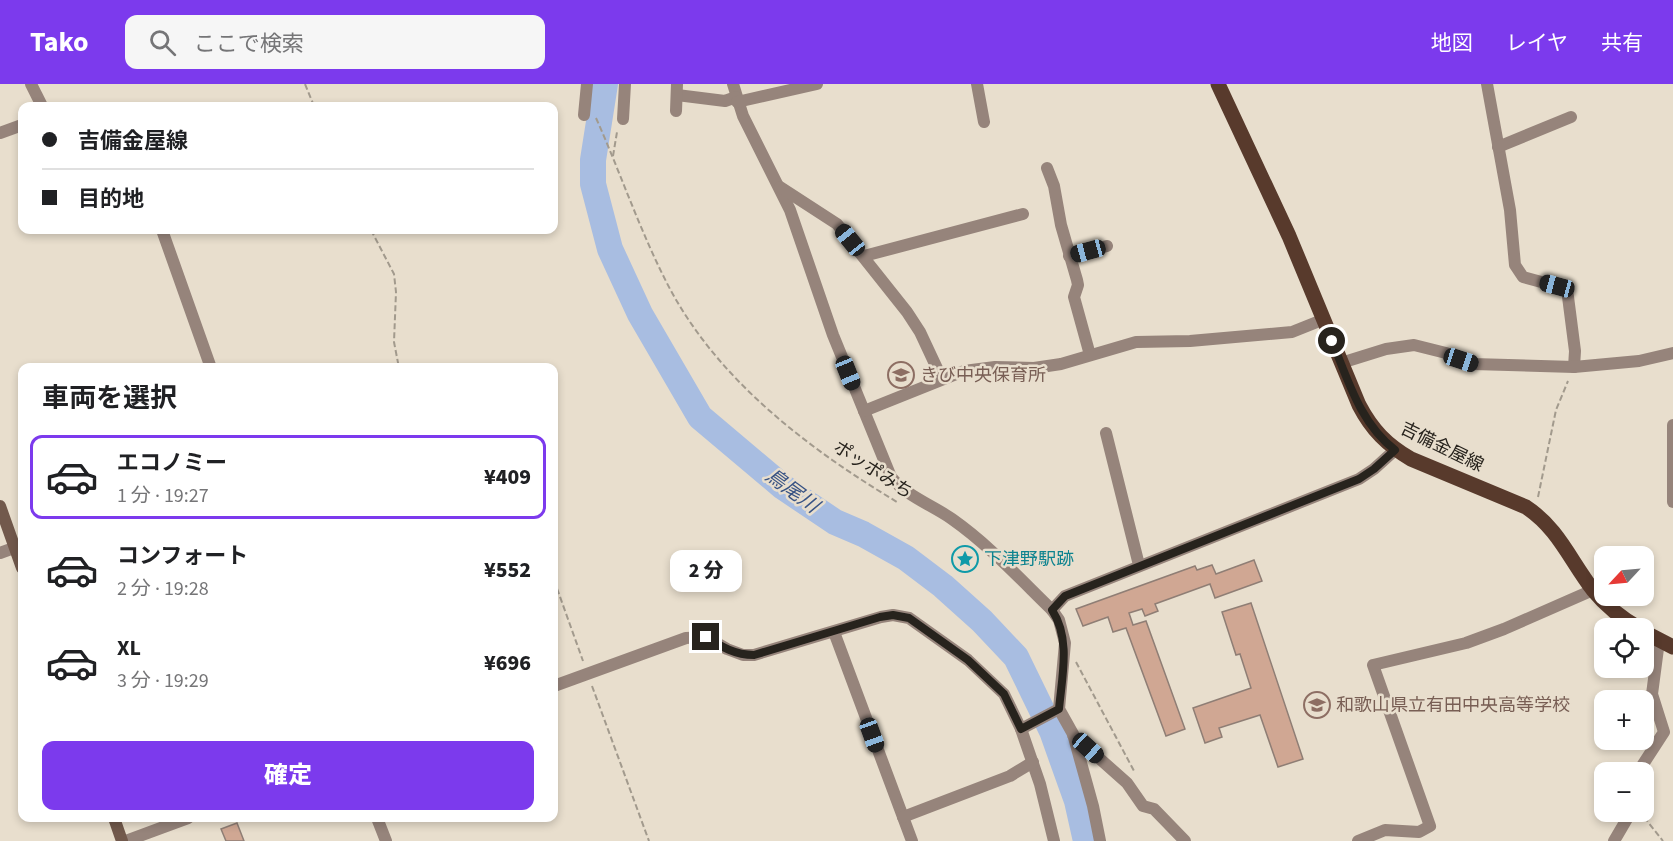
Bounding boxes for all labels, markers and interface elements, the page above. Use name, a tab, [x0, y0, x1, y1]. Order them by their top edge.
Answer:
search box	[125, 15, 545, 69]
text: Tako	[30, 22, 89, 62]
icon: search	[146, 26, 179, 59]
text: ここで検索	[194, 28, 304, 60]
text: 地図	[1431, 28, 1473, 58]
text: レイヤ	[1506, 28, 1568, 58]
text: 共有	[1601, 28, 1643, 58]
text: 吉備金屋線	[78, 125, 188, 157]
text: 目的地	[78, 183, 144, 215]
car	[832, 220, 868, 260]
car	[1068, 238, 1108, 264]
car	[1537, 273, 1577, 299]
route start	[1318, 327, 1345, 354]
car	[1441, 346, 1481, 374]
car	[833, 353, 863, 393]
school or university icon: きび中央保育所	[886, 360, 916, 390]
place label: きび中央保育所	[920, 363, 1046, 388]
text: 車両を選択	[42, 379, 177, 418]
street label: 吉備金屋線	[1396, 416, 1488, 478]
street label: ポッポみち	[828, 435, 918, 505]
text: エコノミー	[117, 447, 227, 479]
icon: car	[45, 450, 99, 504]
text: ¥409	[484, 461, 531, 493]
water label: 鳥尾川	[760, 462, 826, 521]
text: 1 分 · 19:27	[117, 482, 209, 510]
text: コンフォート	[117, 540, 248, 572]
icon: car	[45, 543, 99, 597]
place icon: 下津野駅跡	[950, 544, 980, 574]
north arrow	[1594, 546, 1654, 606]
map controls	[1594, 546, 1654, 822]
place label: 下津野駅跡	[984, 547, 1074, 572]
callout: 2 分	[670, 550, 742, 592]
text: ¥552	[484, 554, 531, 586]
text: 2 分	[689, 557, 723, 585]
text: 2 分 · 19:28	[117, 575, 209, 603]
button: locate	[1594, 618, 1654, 678]
route end	[692, 623, 719, 650]
text: XL	[117, 632, 141, 664]
icon: car	[45, 636, 99, 690]
text: ¥696	[484, 647, 531, 679]
text: 3 分 · 19:29	[117, 667, 209, 695]
school or university icon: 和歌山県立有田中央高等学校	[1302, 690, 1332, 720]
button: +	[1594, 690, 1654, 750]
place label: 和歌山県立有田中央高等学校	[1336, 693, 1570, 718]
car	[857, 715, 887, 755]
car	[1069, 729, 1107, 767]
button: 確定	[42, 741, 534, 810]
button: −	[1594, 762, 1654, 822]

